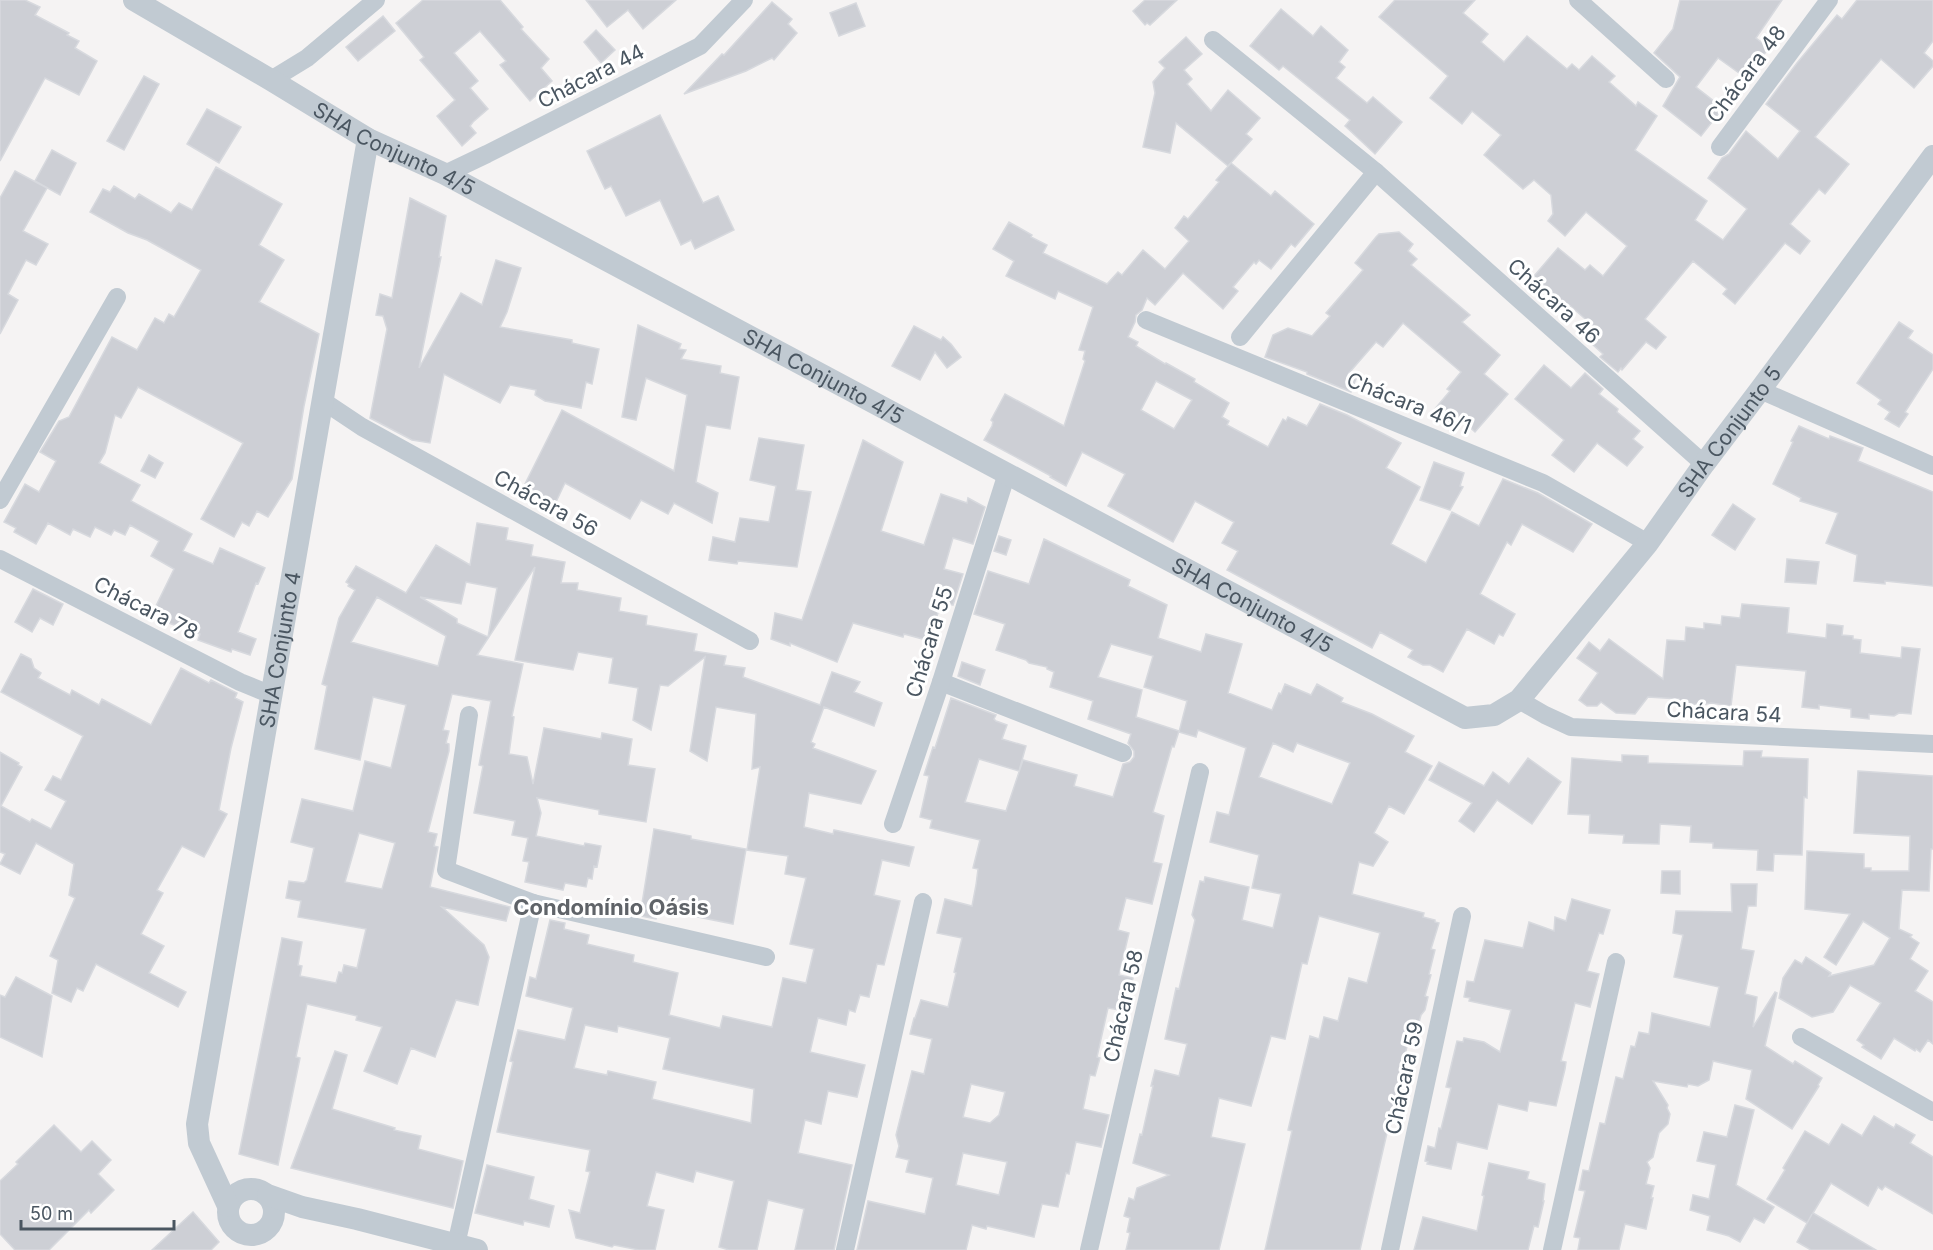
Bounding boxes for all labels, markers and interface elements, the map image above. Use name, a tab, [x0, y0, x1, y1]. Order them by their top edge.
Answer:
street label: Chácara 48	[1701, 20, 1791, 128]
street label: Chácara 44	[534, 38, 648, 114]
street label: SHA Conjunto 4/5	[309, 96, 480, 200]
street label: Chácara 46	[1503, 253, 1605, 349]
street label: SHA Conjunto 4/5	[739, 323, 909, 429]
street label: SHA Conjunto 5	[1672, 361, 1786, 502]
street label: Chácara 46/1	[1343, 367, 1475, 439]
street label: Chácara 56	[490, 464, 602, 542]
street label: SHA Conjunto 4/5	[1168, 552, 1337, 658]
street label: SHA Conjunto 4	[253, 569, 305, 730]
street label: Chácara 78	[90, 571, 202, 645]
street label: Chácara 55	[900, 584, 958, 700]
street label: Chácara 54	[1666, 696, 1782, 728]
district label: Condomínio Oásis	[513, 894, 709, 920]
street label: Chácara 58	[1098, 947, 1148, 1065]
street label: Chácara 59	[1380, 1019, 1428, 1137]
scale bar	[21, 1193, 174, 1231]
text: 50 m	[30, 1203, 73, 1224]

